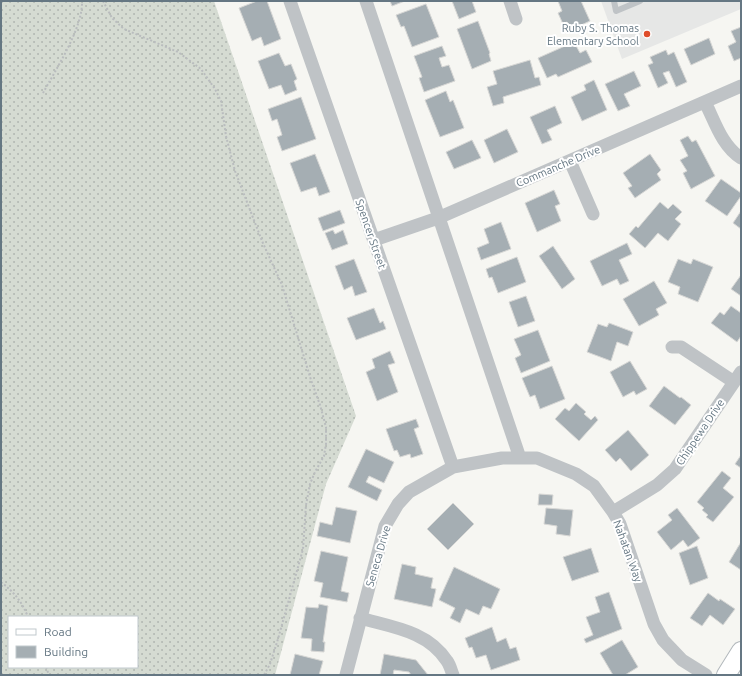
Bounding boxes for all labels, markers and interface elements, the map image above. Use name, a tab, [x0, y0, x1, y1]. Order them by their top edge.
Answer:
place label: Ruby S. Thomas Elementary School	[547, 22, 639, 47]
marker: Ruby S. Thomas Elementary School	[642, 29, 652, 39]
street label: Commanche Drive	[514, 143, 602, 189]
street label: Spencer Street	[353, 197, 389, 271]
street label: Chippewa Drive	[673, 397, 727, 467]
street label: Nahatan Way	[611, 518, 645, 584]
street label: Seneca Drive	[363, 524, 393, 588]
legend	[8, 616, 138, 668]
text: Road	[44, 625, 72, 638]
text: Building	[44, 645, 88, 658]

